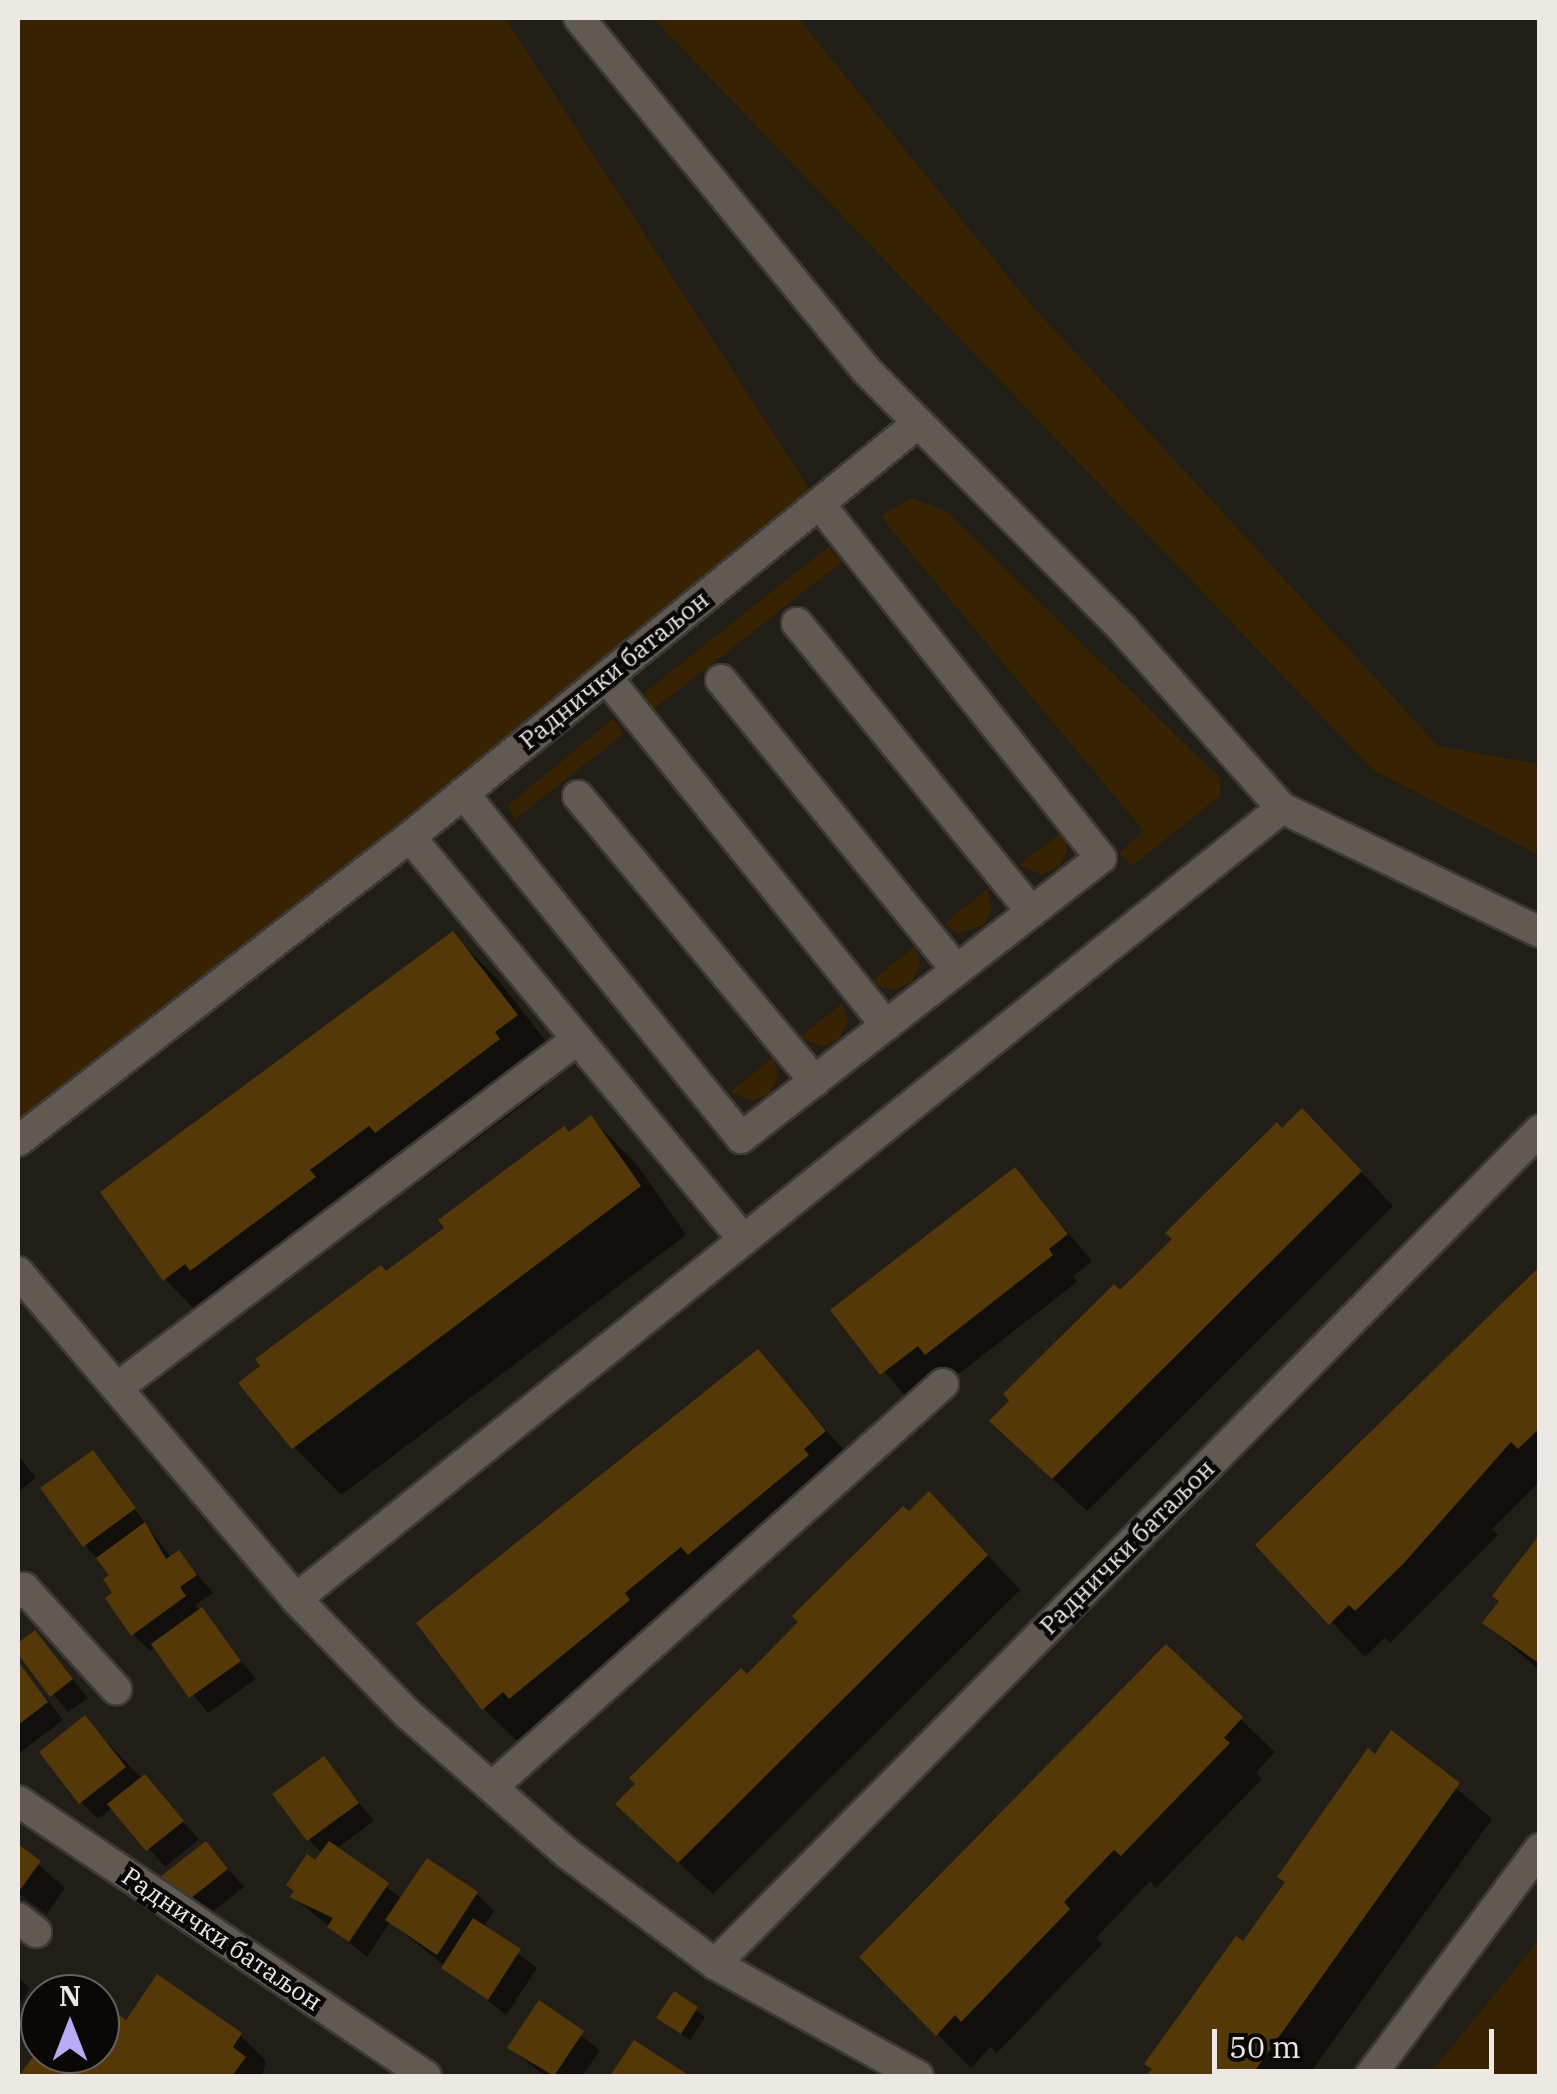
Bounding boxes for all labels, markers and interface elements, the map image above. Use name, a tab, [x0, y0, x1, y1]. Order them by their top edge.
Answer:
street label: Раднички батаљон	[513, 585, 715, 755]
street label: Раднички батаљон	[1033, 1453, 1221, 1641]
street label: Раднички батаљон	[116, 1861, 328, 2017]
north arrow	[20, 1974, 120, 2074]
text: N	[59, 1977, 81, 2014]
scale bar	[1217, 2009, 1500, 2071]
text: 50 m	[1229, 2027, 1301, 2066]

